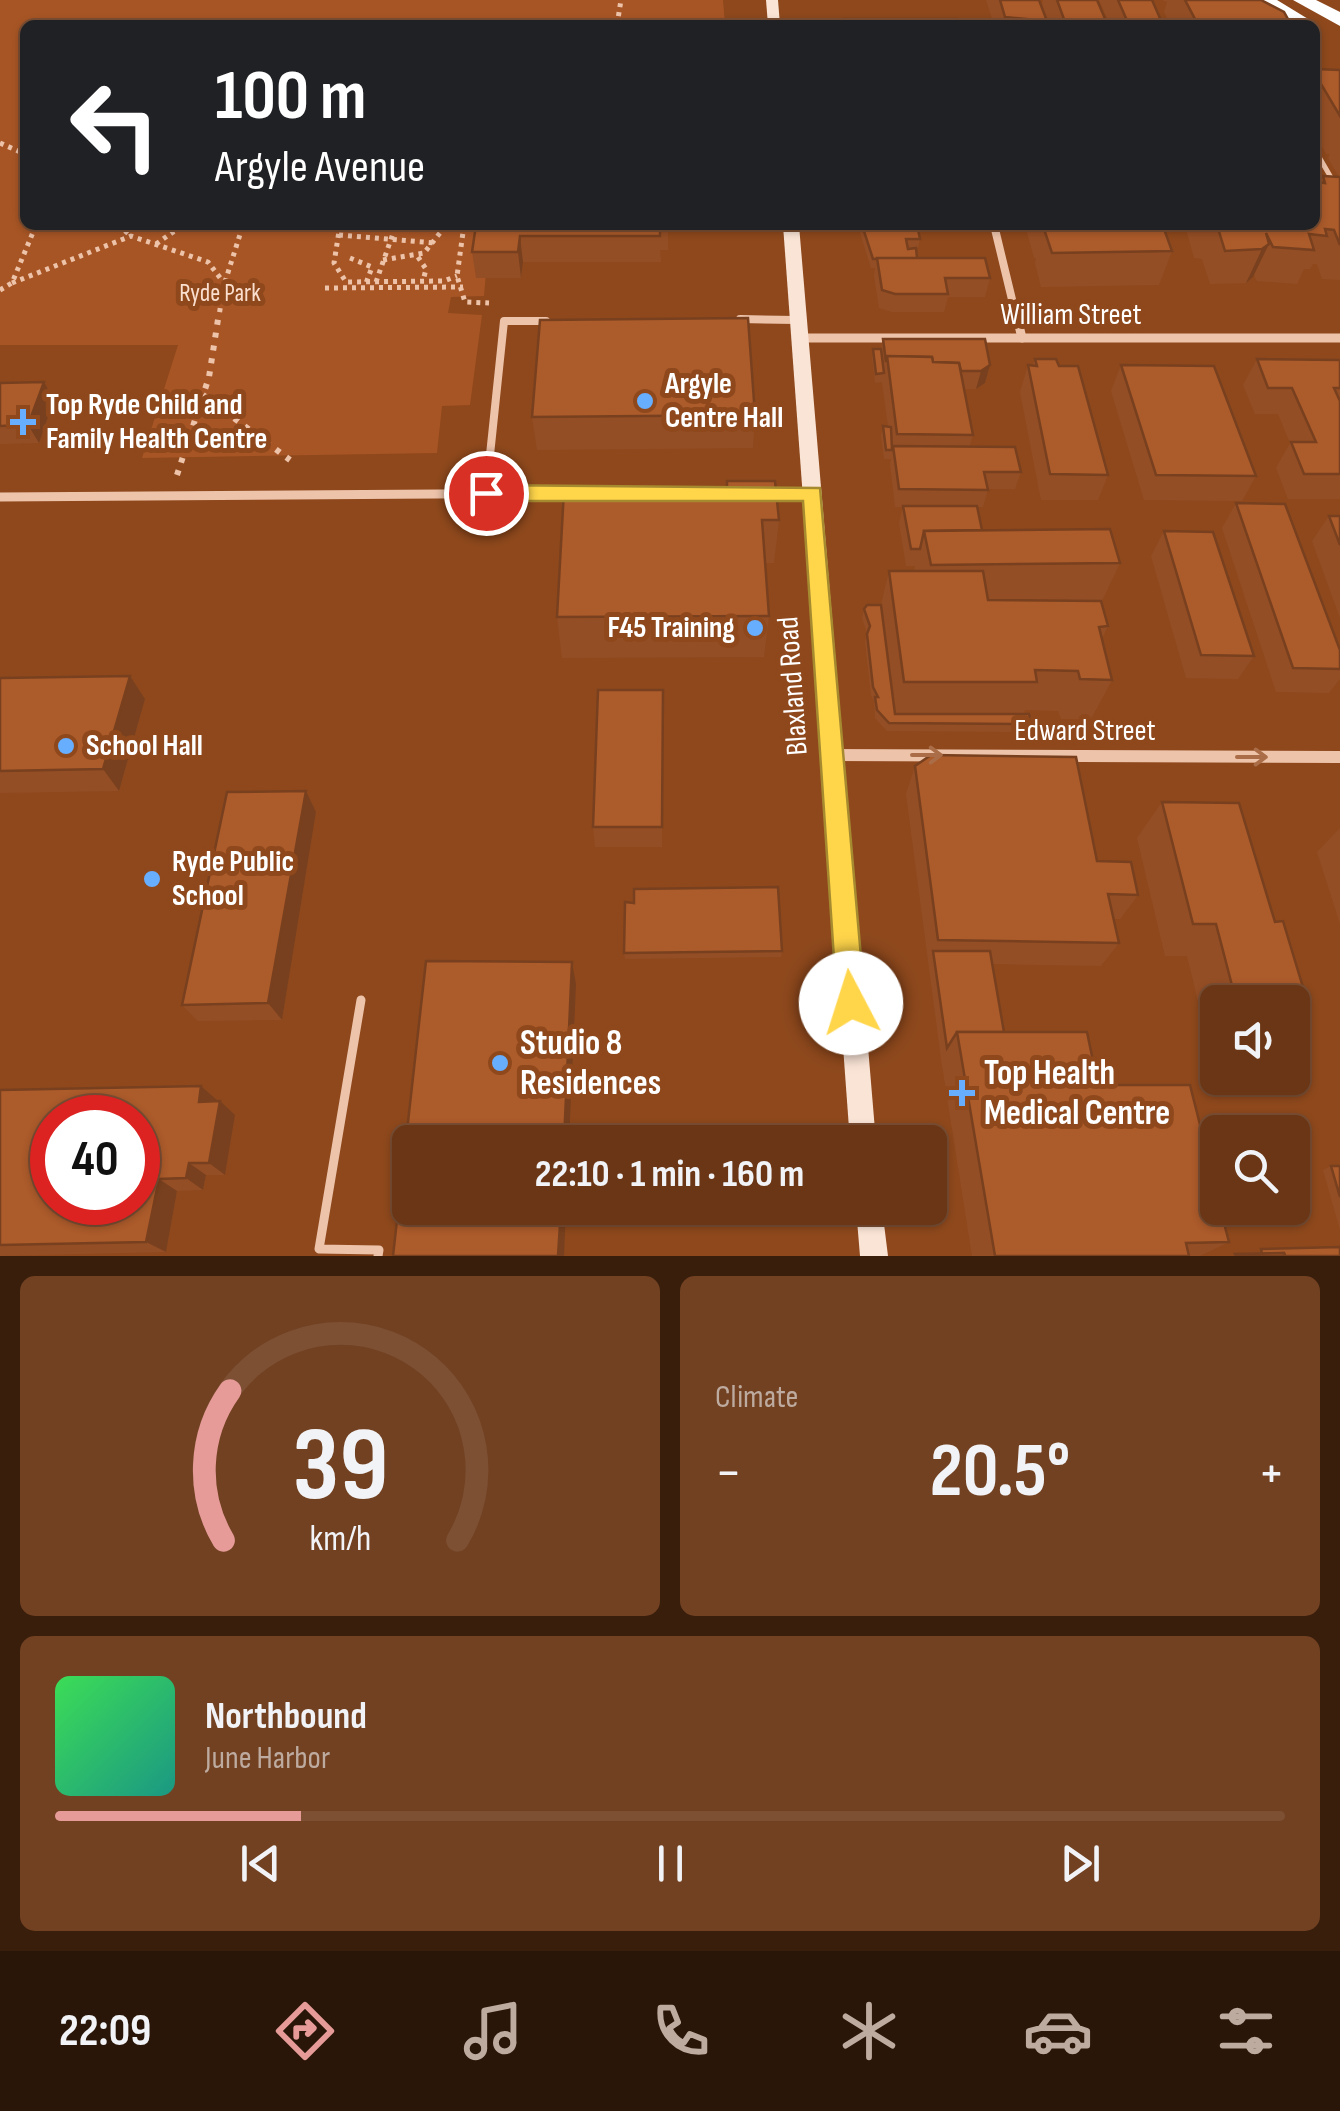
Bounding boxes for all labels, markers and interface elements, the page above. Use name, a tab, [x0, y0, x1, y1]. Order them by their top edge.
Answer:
text: 100 m	[215, 55, 366, 139]
icon: left	[50, 60, 180, 190]
text: Argyle Avenue	[215, 140, 425, 195]
park label: Ryde Park	[179, 278, 261, 309]
street label: William Street	[1000, 297, 1142, 333]
place label: Argyle Centre Hall	[664, 366, 783, 436]
place label: Top Ryde Child and Family Health Centre	[46, 387, 267, 457]
marker: Argyle Centre Hall	[634, 390, 656, 412]
marker: Top Ryde Child and Family Health Centre	[10, 409, 36, 435]
pin	[444, 451, 529, 536]
icon: arrive	[459, 466, 514, 521]
place label: F45 Training	[607, 610, 735, 646]
street label: Blaxland Road	[770, 615, 816, 757]
marker: F45 Training	[744, 617, 766, 639]
street label: Edward Street	[1014, 713, 1156, 749]
place label: School Hall	[86, 728, 203, 764]
marker: School Hall	[55, 735, 77, 757]
one-way arrow	[910, 746, 943, 764]
one-way arrow	[1236, 748, 1268, 766]
place label: Ryde Public School	[172, 844, 294, 914]
marker: Ryde Public School	[141, 868, 163, 890]
position arrow	[799, 951, 903, 1055]
map controls	[1200, 985, 1310, 1225]
button: sound	[1200, 985, 1310, 1095]
place label: Studio 8 Residences	[520, 1022, 661, 1105]
marker: Studio 8 Residences	[489, 1052, 511, 1074]
place label: Top Health Medical Centre	[984, 1052, 1170, 1135]
marker: Top Health Medical Centre	[949, 1080, 975, 1106]
speed limit sign: 40	[30, 1095, 160, 1225]
button: search	[1200, 1115, 1310, 1225]
text: 22:10 · 1 min · 160 m	[535, 1152, 804, 1197]
text: Climate	[715, 1378, 798, 1417]
text: 39	[292, 1404, 388, 1529]
text: 20.5°	[930, 1427, 1070, 1518]
text: −	[715, 1440, 742, 1507]
text: +	[1258, 1440, 1285, 1507]
text: km/h	[309, 1518, 371, 1561]
text: Northbound	[205, 1694, 367, 1739]
text: June Harbor	[205, 1739, 330, 1778]
icon: previous	[233, 1836, 288, 1891]
icon: pause	[643, 1836, 698, 1891]
icon: next	[1053, 1836, 1108, 1891]
icon: directions	[270, 1996, 340, 2066]
icon: music	[458, 1996, 528, 2066]
icon: phone	[646, 1996, 716, 2066]
icon: climate	[834, 1996, 904, 2066]
icon: car	[1023, 1996, 1093, 2066]
icon: filters	[1211, 1996, 1281, 2066]
text: 22:09	[59, 2004, 151, 2059]

